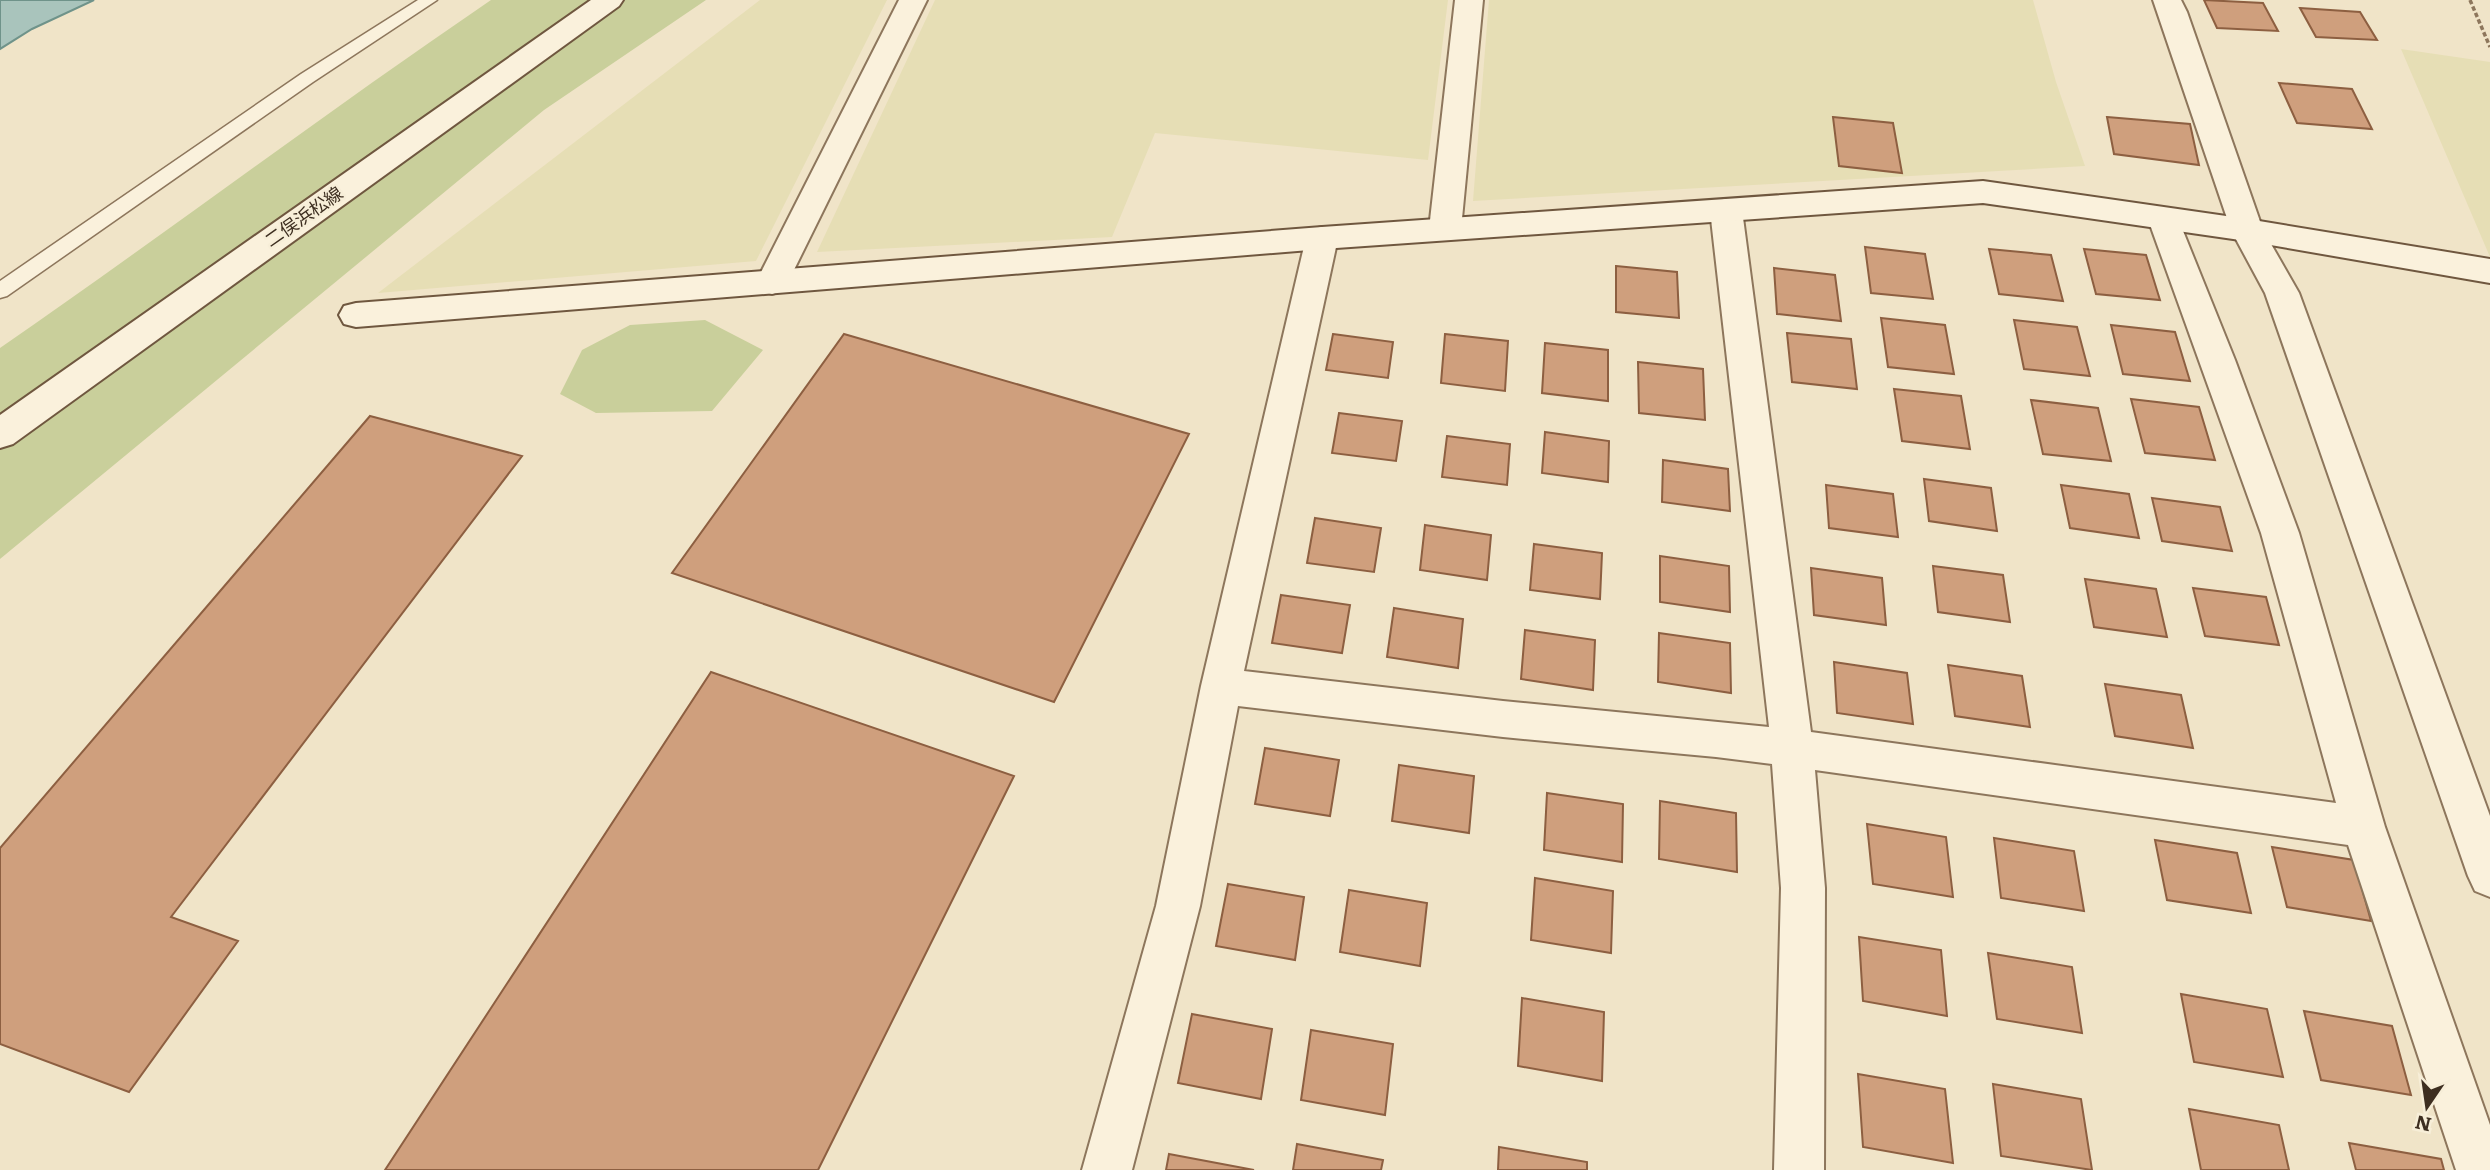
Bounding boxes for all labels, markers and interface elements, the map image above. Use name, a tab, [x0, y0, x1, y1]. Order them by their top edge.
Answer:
street label: 二俣浜松線	[259, 179, 348, 253]
north arrow	[2392, 1072, 2462, 1142]
text: N	[2412, 1109, 2434, 1140]

